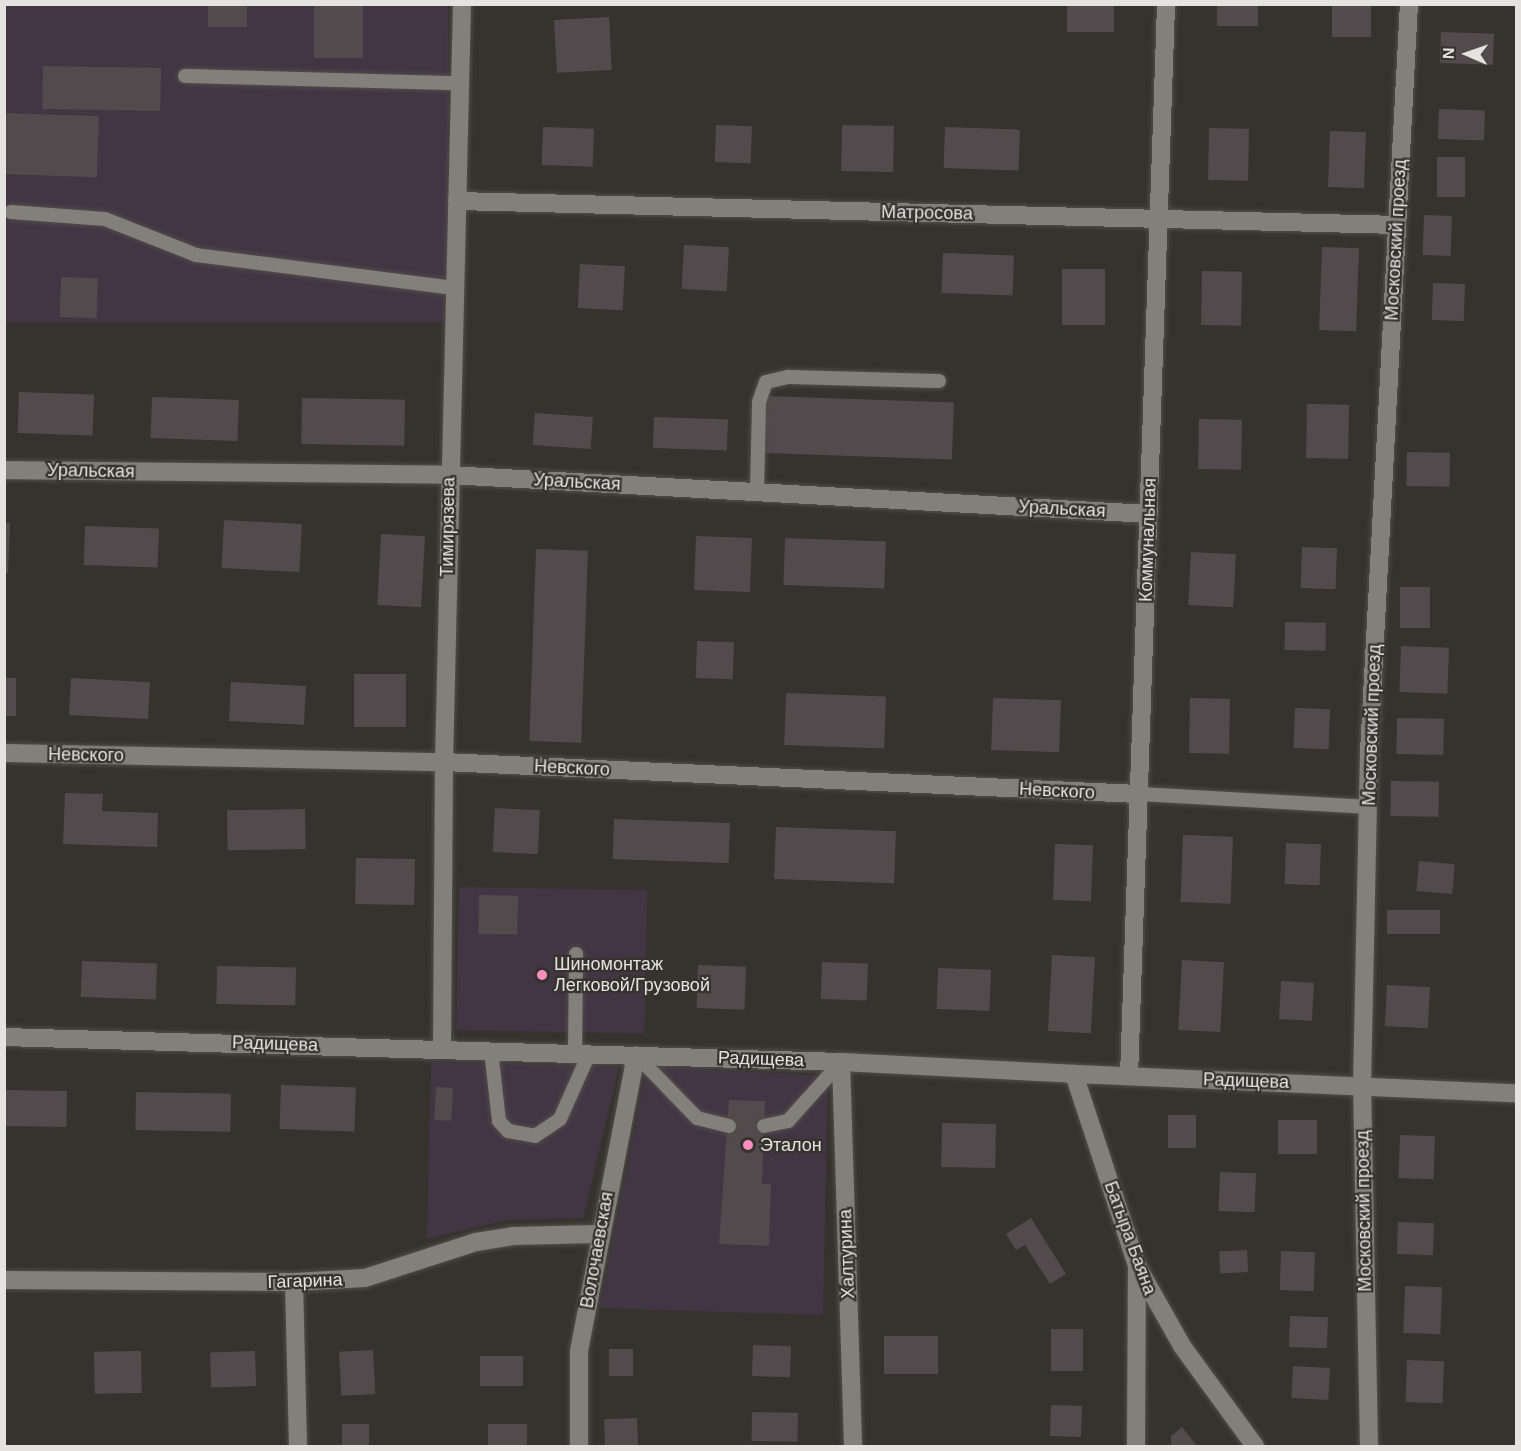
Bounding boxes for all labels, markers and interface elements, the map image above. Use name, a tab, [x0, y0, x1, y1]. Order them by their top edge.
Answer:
north arrow	[1437, 24, 1497, 84]
text: N	[1440, 47, 1457, 59]
street label: Московский проезд	[1381, 159, 1411, 321]
street label: Матросова	[881, 201, 973, 225]
street label: Уральская	[47, 459, 135, 483]
street label: Уральская	[533, 469, 621, 495]
street label: Тимирязева	[436, 477, 460, 577]
street label: Коммунальная	[1135, 478, 1161, 602]
street label: Уральская	[1018, 496, 1106, 522]
street label: Московский проезд	[1358, 644, 1386, 806]
street label: Невского	[48, 744, 124, 766]
street label: Невского	[534, 755, 610, 781]
street label: Невского	[1019, 778, 1095, 804]
place label: Шиномонтаж Легковой/Грузовой	[554, 954, 710, 996]
marker: Шиномонтаж Легковой/Грузовой	[535, 968, 549, 982]
street label: Радищева	[232, 1032, 318, 1056]
street label: Радищева	[718, 1047, 804, 1071]
street label: Радищева	[1203, 1069, 1289, 1093]
street label: Московский проезд	[1352, 1130, 1376, 1292]
place label: Эталон	[760, 1134, 822, 1156]
marker: Эталон	[741, 1138, 755, 1152]
street label: Батыра Баяна	[1099, 1178, 1161, 1298]
street label: Волочаевская	[576, 1190, 618, 1310]
street label: Халтурина	[835, 1209, 859, 1299]
street label: Гагарина	[267, 1269, 343, 1293]

